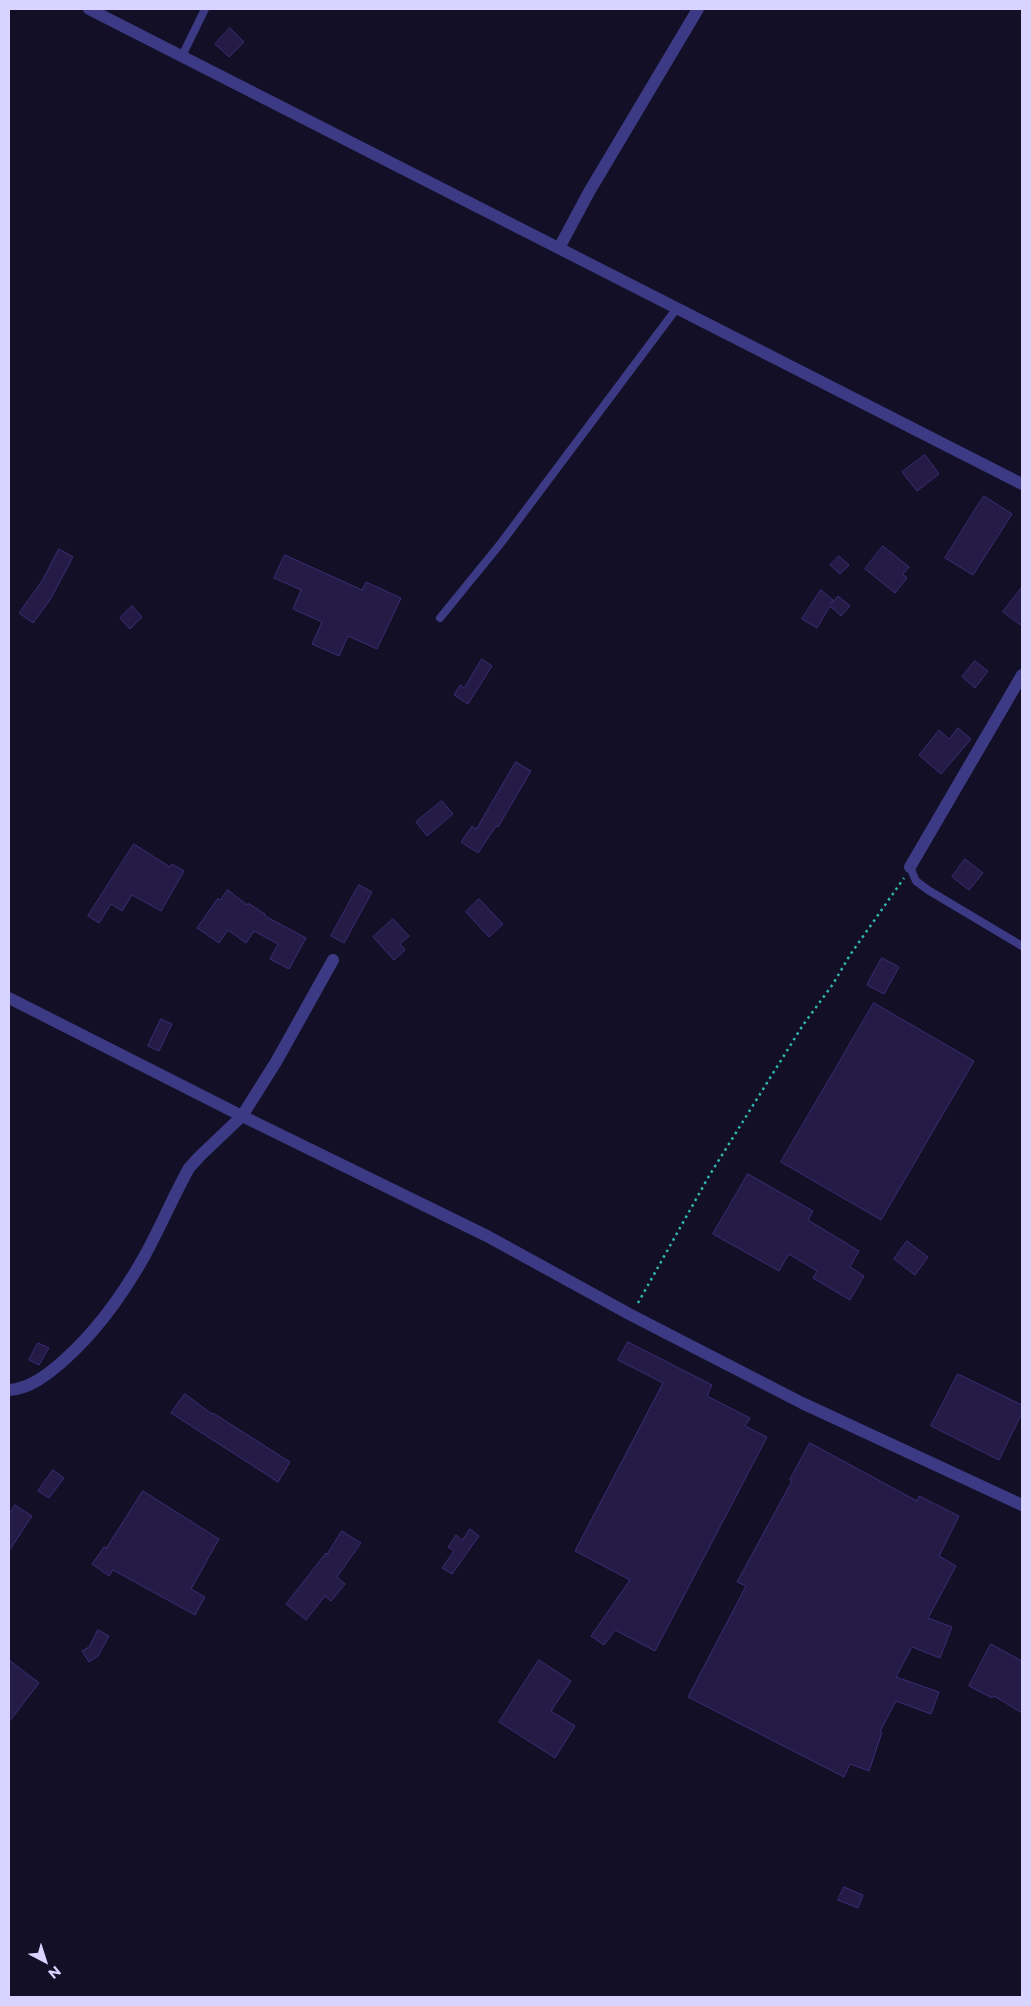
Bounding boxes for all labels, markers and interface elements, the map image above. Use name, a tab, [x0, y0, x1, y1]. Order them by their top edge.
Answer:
north arrow	[20, 1936, 70, 1986]
text: N	[45, 1962, 65, 1983]

